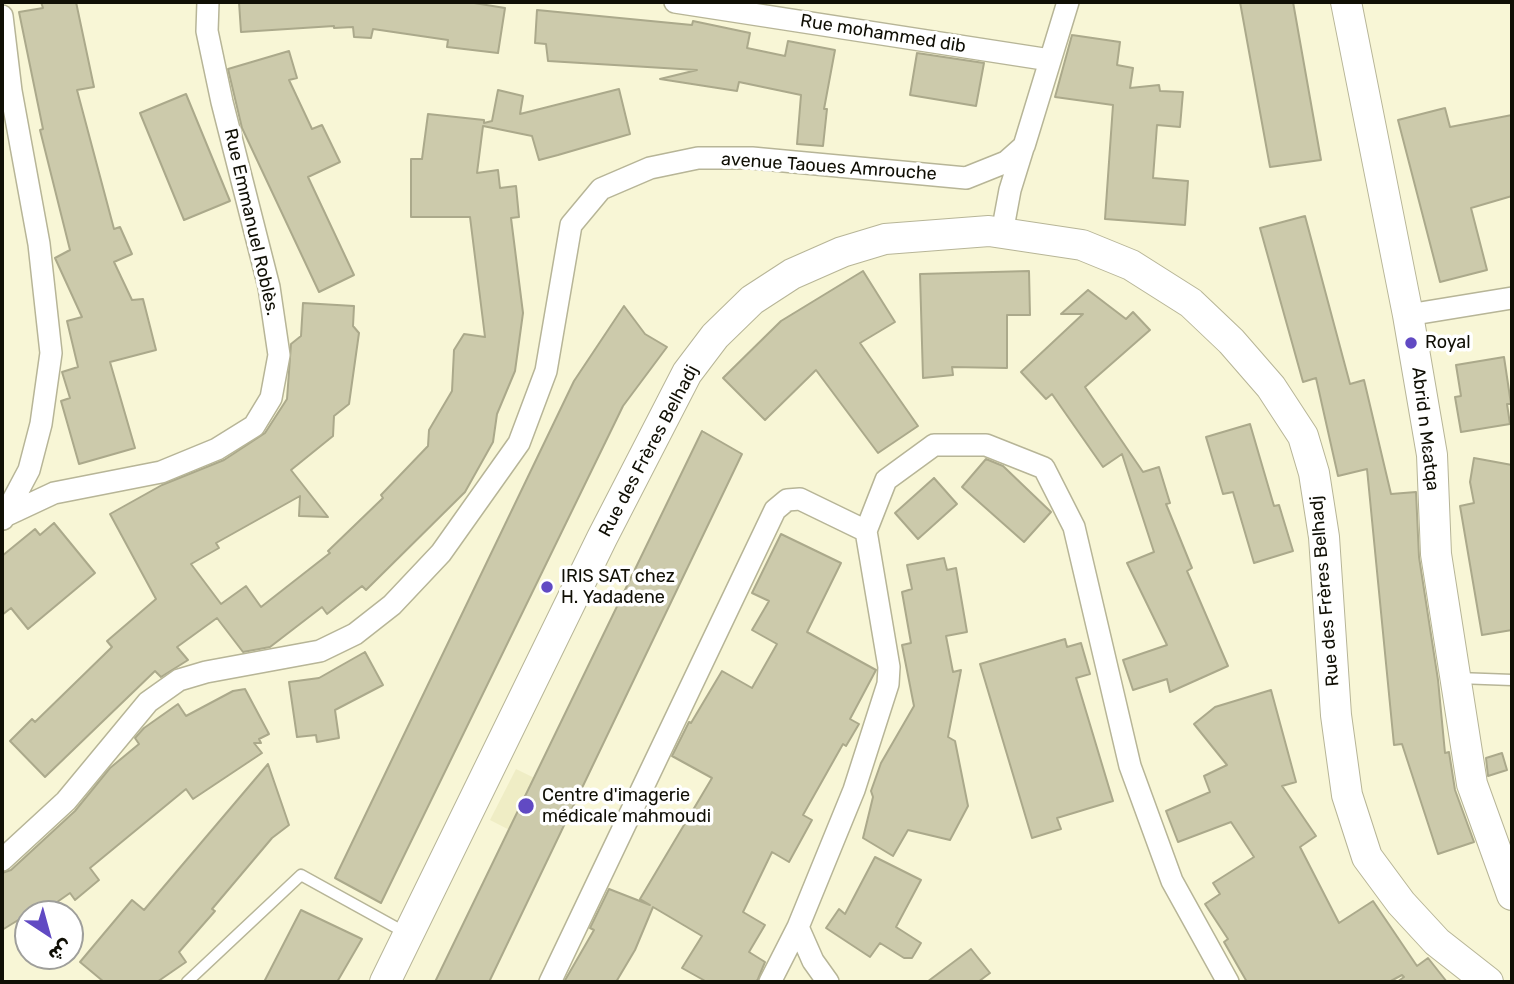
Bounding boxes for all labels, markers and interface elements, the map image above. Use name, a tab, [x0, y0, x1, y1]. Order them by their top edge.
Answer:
street label: Rue mohammed dib	[799, 10, 967, 58]
street label: Rue Emmanuel Roblès.	[219, 126, 283, 318]
street label: avenue Taoues Amrouche	[720, 149, 938, 185]
place label: Royal	[1425, 332, 1471, 354]
marker: Royal	[1403, 335, 1419, 351]
street label: Rue des Frères Belhadj	[595, 361, 703, 541]
street label: Abrid n Mɛatqa	[1407, 366, 1443, 492]
street label: Rue des Frères Belhadj	[1306, 495, 1344, 687]
place label: IRIS SAT chez H. Yadadene	[561, 566, 675, 608]
marker: IRIS SAT chez H. Yadadene	[539, 579, 555, 595]
place label: Centre d'imagerie médicale mahmoudi	[542, 785, 711, 828]
marker: Centre d'imagerie médicale mahmoudi	[516, 796, 536, 816]
north arrow	[14, 900, 84, 970]
text: ش	[44, 934, 77, 967]

